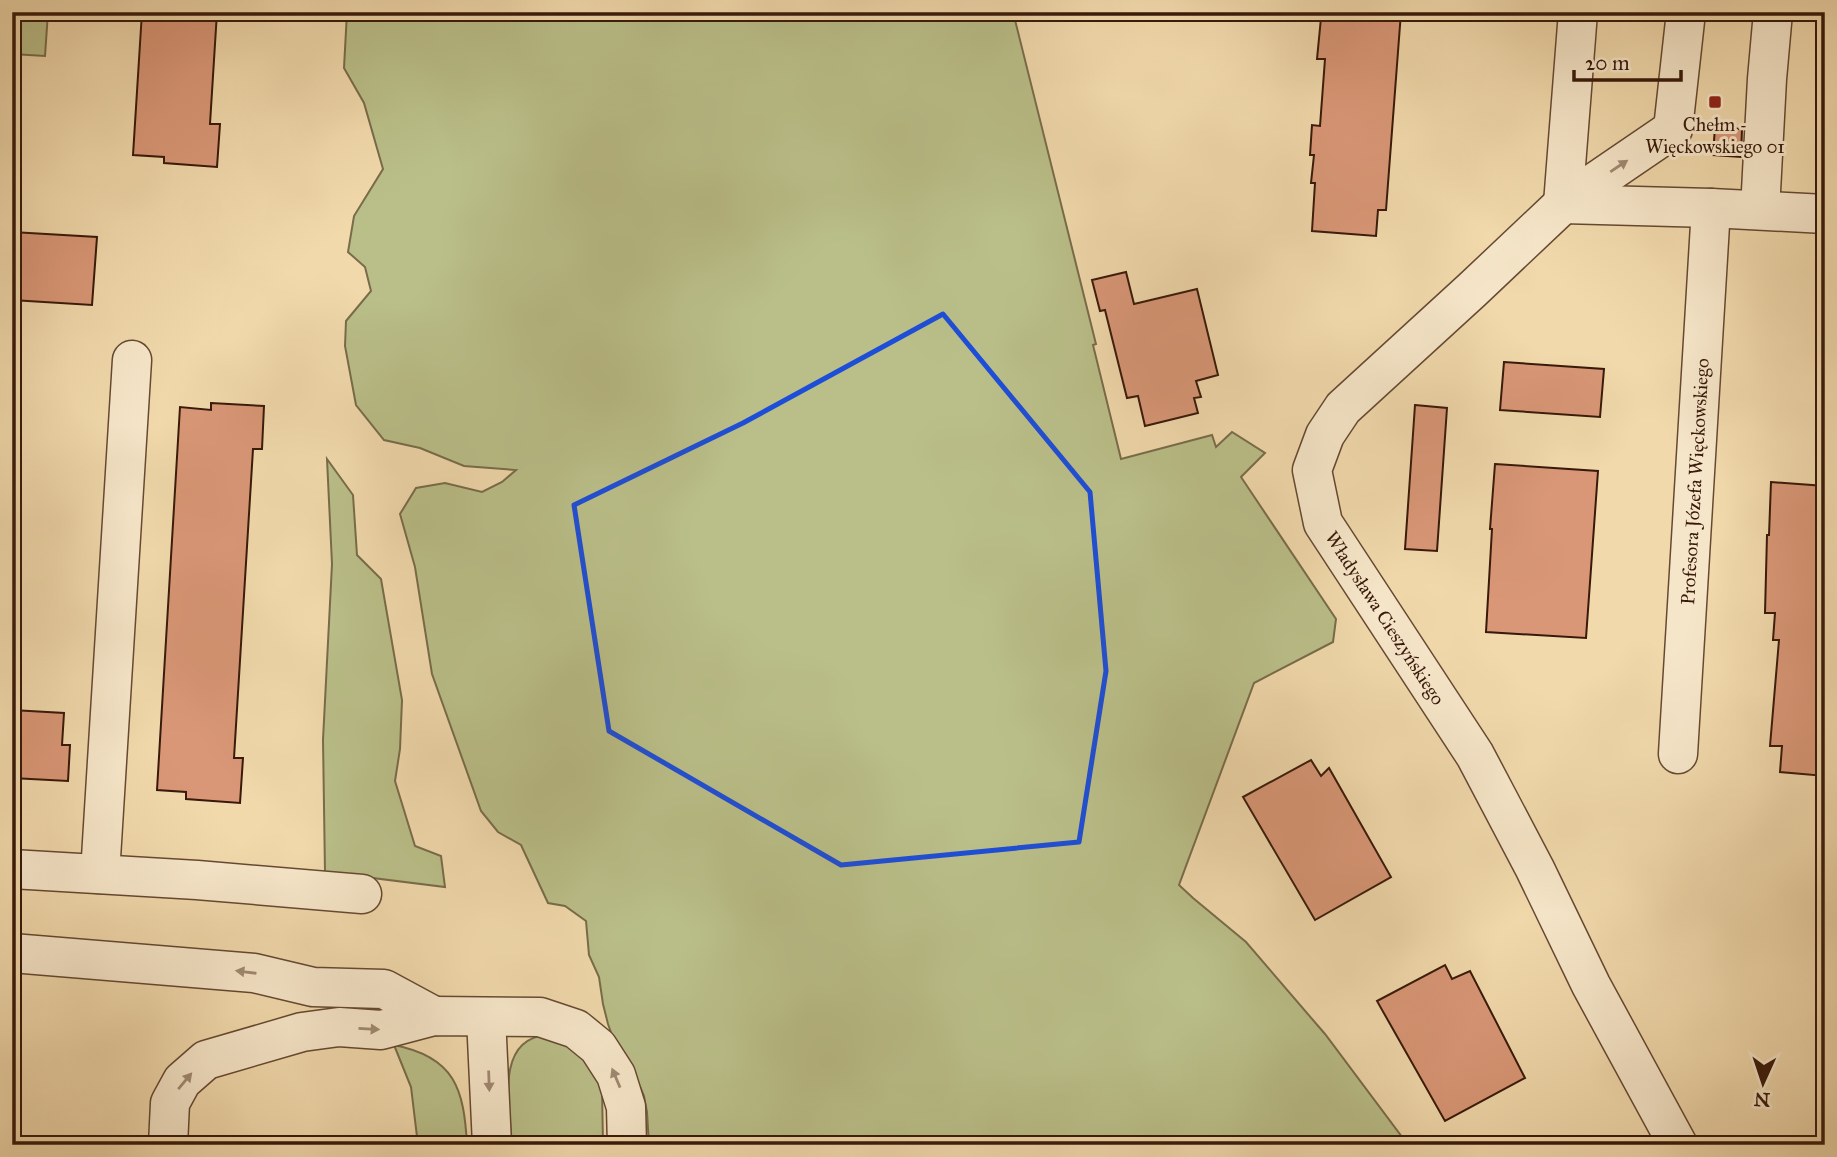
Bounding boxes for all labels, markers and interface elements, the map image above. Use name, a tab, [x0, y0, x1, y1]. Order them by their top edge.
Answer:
scale bar	[1574, 38, 1681, 82]
text: 20 m	[1585, 50, 1630, 76]
marker: Chełm - Więckowskiego 01	[1707, 94, 1723, 110]
place label: Chełm - Więckowskiego 01	[1645, 113, 1785, 159]
one-way arrow	[1610, 159, 1628, 173]
street label: Profesora Józefa Więckowskiego	[1676, 357, 1714, 605]
street label: Władysława Cieszyńskiego	[1319, 527, 1450, 710]
one-way arrow	[235, 967, 257, 978]
one-way arrow	[358, 1024, 380, 1035]
north arrow	[1728, 1048, 1798, 1118]
one-way arrow	[610, 1068, 621, 1089]
one-way arrow	[484, 1070, 495, 1092]
one-way arrow	[177, 1073, 192, 1091]
text: N	[1753, 1088, 1771, 1111]

